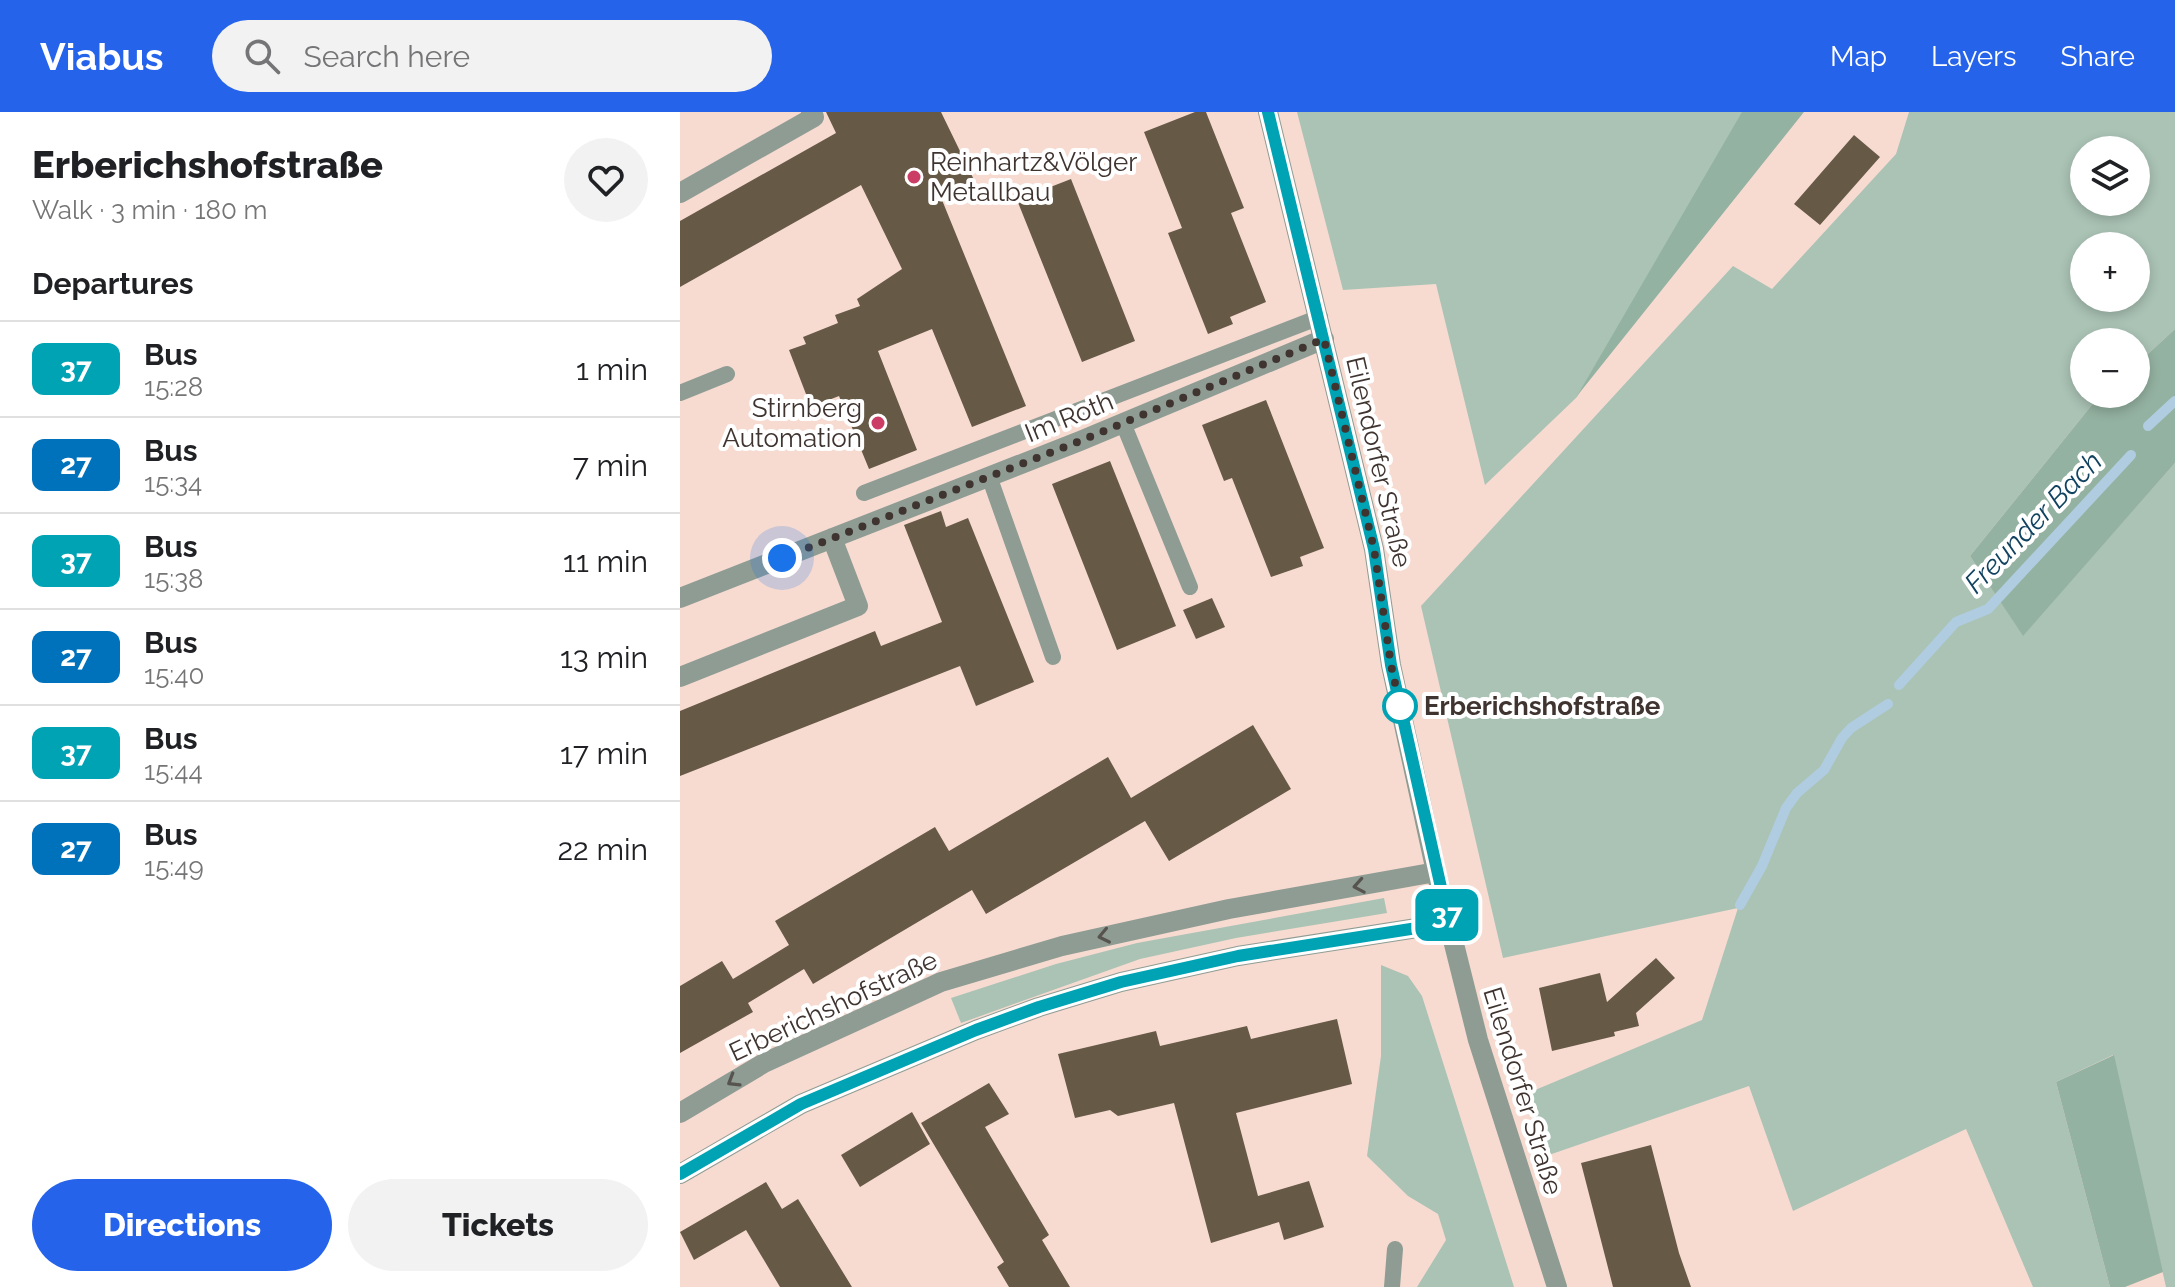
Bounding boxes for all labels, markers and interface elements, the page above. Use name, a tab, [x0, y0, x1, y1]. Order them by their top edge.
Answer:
search box	[212, 20, 772, 92]
text: Viabus	[40, 34, 164, 79]
icon: search	[240, 34, 284, 78]
text: Search here	[304, 39, 470, 74]
text: Map	[1830, 40, 1887, 73]
text: Layers	[1931, 40, 2017, 73]
text: Share	[2061, 40, 2135, 73]
map controls	[2070, 136, 2150, 408]
button: layers	[2070, 136, 2150, 216]
button: heart	[564, 138, 648, 222]
text: Erberichshofstraße	[32, 142, 383, 187]
place label: Reinhartz&Völger Metallbau	[930, 147, 1138, 207]
marker: Reinhartz&Völger Metallbau	[905, 168, 923, 186]
text: Walk · 3 min · 180 m	[32, 195, 267, 225]
button: +	[2070, 232, 2150, 312]
text: Departures	[32, 266, 194, 301]
button: −	[2070, 328, 2150, 408]
text: Bus	[144, 337, 198, 372]
text: 37	[60, 352, 92, 385]
text: 1 min	[576, 352, 648, 387]
street label: Eilendorfer Straße	[1340, 354, 1418, 570]
text: 15:28	[144, 372, 203, 402]
street label: Im Roth	[1020, 386, 1118, 448]
place label: Stirnberg Automation	[722, 393, 862, 453]
marker: Stirnberg Automation	[869, 414, 887, 432]
text: Bus	[144, 433, 198, 468]
water label: Freunder Bach	[1958, 445, 2109, 600]
text: 27	[60, 448, 92, 481]
text: 7 min	[573, 448, 648, 483]
text: 15:34	[144, 468, 202, 498]
text: Bus	[144, 529, 198, 564]
your location	[762, 538, 802, 578]
text: 37	[60, 544, 92, 577]
text: 11 min	[563, 544, 648, 579]
text: 15:38	[144, 564, 204, 594]
text: Bus	[144, 625, 198, 660]
text: 27	[60, 640, 92, 673]
text: 13 min	[560, 640, 648, 675]
text: 15:40	[144, 660, 204, 690]
marker: Erberichshofstraße	[1383, 689, 1417, 723]
place label: Erberichshofstraße	[1424, 691, 1661, 721]
text: Bus	[144, 721, 198, 756]
text: 37	[60, 736, 92, 769]
text: 17 min	[560, 736, 648, 771]
text: 15:44	[144, 756, 203, 786]
text: Bus	[144, 817, 198, 852]
text: 27	[60, 832, 92, 865]
text: 22 min	[557, 832, 648, 867]
text: 15:49	[144, 852, 204, 882]
one-way arrow	[1352, 876, 1366, 893]
line badge: 37	[1411, 889, 1483, 941]
text: 37	[1431, 898, 1463, 931]
one-way arrow	[1098, 927, 1112, 944]
street label: Erberichshofstraße	[724, 945, 942, 1067]
street label: Eilendorfer Straße	[1477, 984, 1569, 1198]
one-way arrow	[727, 1071, 742, 1087]
button: Directions	[32, 1179, 332, 1271]
button: Tickets	[348, 1179, 648, 1271]

